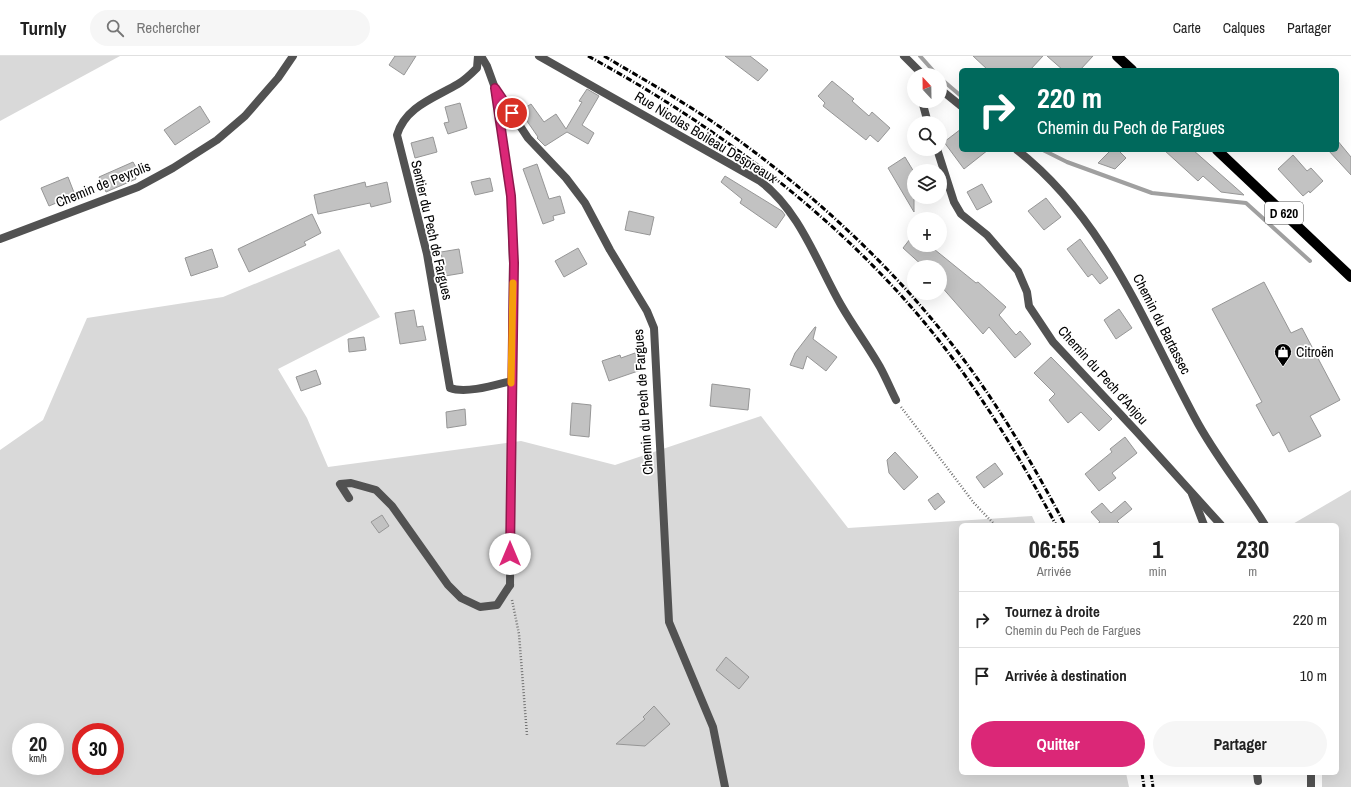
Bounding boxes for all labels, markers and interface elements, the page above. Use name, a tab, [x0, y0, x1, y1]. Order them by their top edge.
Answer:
search box	[90, 10, 370, 46]
text: Turnly	[20, 15, 66, 41]
icon: search	[104, 17, 126, 39]
text: Rechercher	[136, 17, 200, 38]
text: Carte	[1173, 19, 1201, 37]
text: Calques	[1223, 19, 1265, 37]
text: Partager	[1287, 19, 1331, 37]
north arrow	[907, 68, 947, 108]
map controls	[907, 68, 947, 300]
text: 220 m	[1037, 79, 1102, 117]
icon: right	[971, 84, 1023, 136]
street label: Rue Nicolas Boileau Despreaux	[631, 87, 781, 187]
pin	[495, 96, 529, 130]
icon: arrive	[501, 102, 523, 124]
text: Chemin du Pech de Fargues	[1037, 115, 1225, 140]
button: search	[907, 116, 947, 156]
street label: Chemin de Peyrolis	[53, 157, 153, 211]
street label: Sentier du Pech de Fargues	[407, 158, 457, 302]
button: layers	[907, 164, 947, 204]
road number: D 620	[1265, 202, 1303, 224]
button: +	[907, 212, 947, 252]
button: −	[907, 260, 947, 300]
street label: Chemin du Bartassec	[1129, 271, 1195, 377]
street label: Chemin du Pech d'Anjou	[1054, 322, 1152, 428]
street label: Chemin du Pech de Fargues	[629, 328, 657, 476]
shop icon: Citroën	[1273, 342, 1293, 367]
place label: Citroën	[1296, 343, 1334, 361]
position arrow	[489, 533, 531, 575]
text: 06:55	[1029, 533, 1079, 565]
text: 1	[1152, 533, 1163, 565]
text: 230	[1236, 533, 1269, 565]
text: Arrivée	[1037, 563, 1071, 580]
text: min	[1149, 563, 1167, 580]
text: m	[1248, 563, 1257, 580]
text: Tournez à droite	[1005, 601, 1100, 622]
icon: right	[971, 609, 993, 631]
text: 220 m	[1293, 609, 1327, 630]
text: Chemin du Pech de Fargues	[1005, 622, 1141, 639]
icon: arrive	[971, 665, 993, 687]
text: Arrivée à destination	[1005, 665, 1127, 686]
text: 10 m	[1300, 665, 1327, 686]
button: Quitter	[971, 721, 1145, 767]
button: Partager	[1153, 721, 1327, 767]
speed limit sign: 30	[72, 723, 124, 775]
text: 20	[29, 730, 47, 757]
text: km/h	[29, 752, 47, 765]

